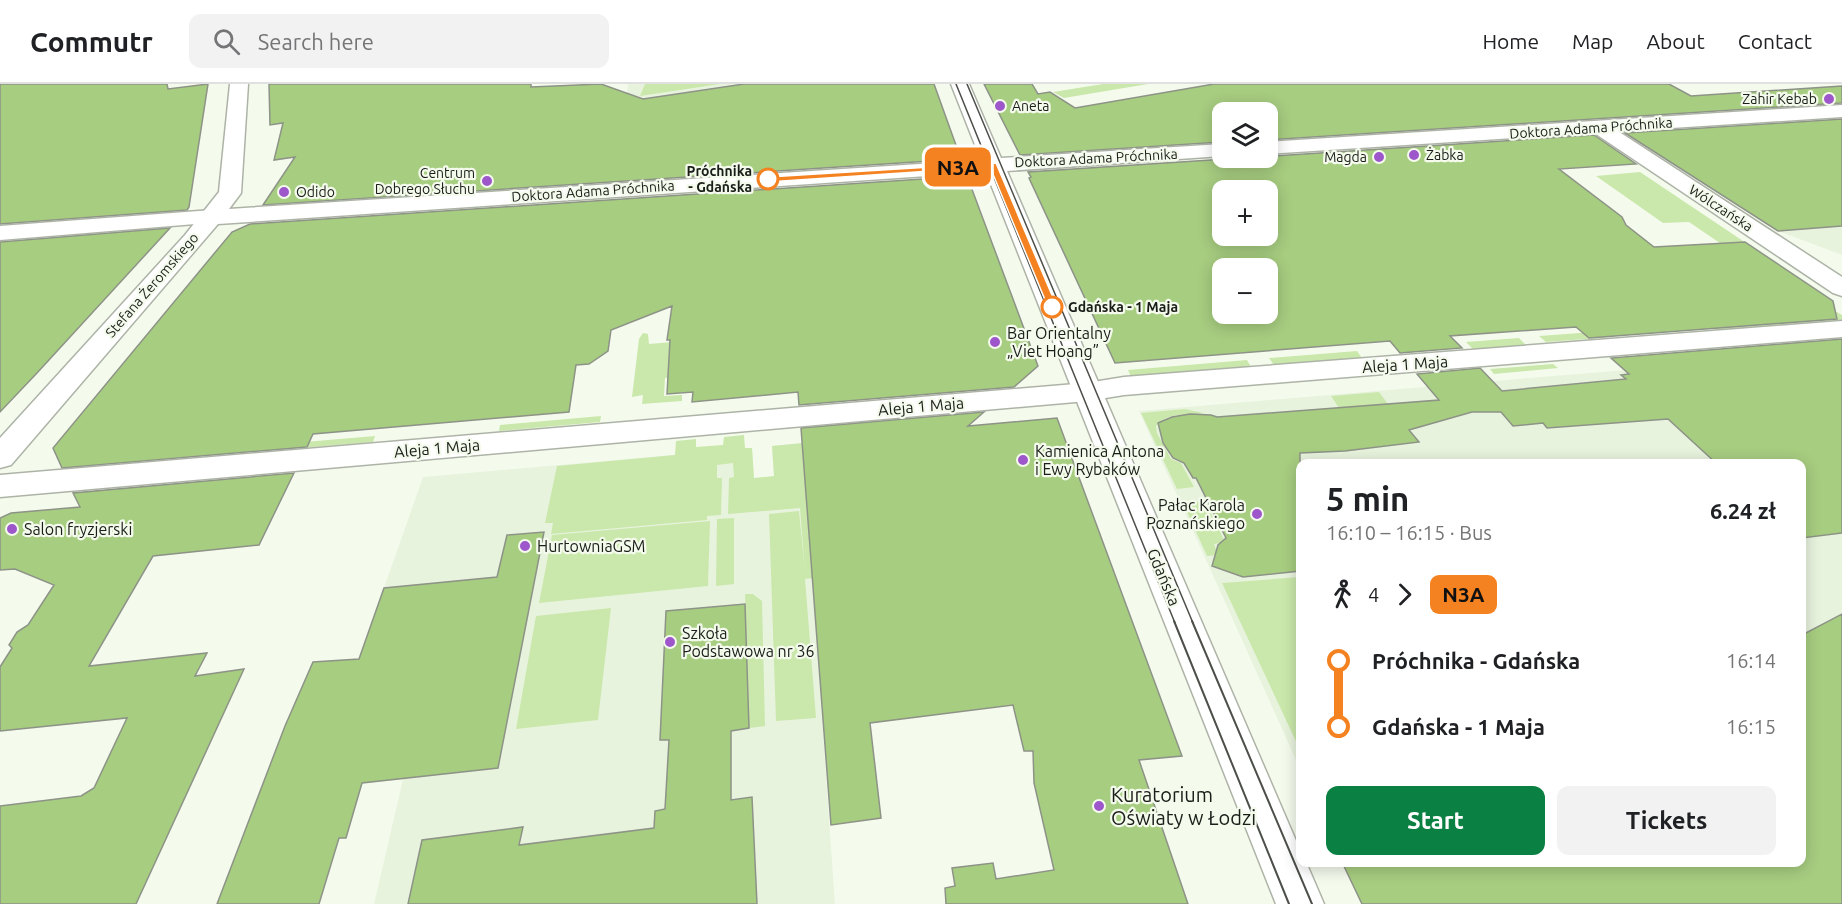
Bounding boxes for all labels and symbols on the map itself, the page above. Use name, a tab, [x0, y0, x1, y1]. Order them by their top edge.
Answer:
place label: Zahir Kebab	[1742, 91, 1817, 107]
marker: Zahir Kebab	[1822, 92, 1836, 106]
place label: Aneta	[1012, 98, 1050, 114]
marker: Aneta	[993, 99, 1007, 113]
street label: Doktora Adama Próchnika	[1509, 114, 1673, 142]
street label: Doktora Adama Próchnika	[1014, 146, 1178, 170]
place label: Żabka	[1426, 147, 1464, 163]
line badge: N3A	[924, 148, 992, 187]
marker: Żabka	[1407, 148, 1421, 162]
place label: Magda	[1324, 149, 1367, 165]
marker: Magda	[1372, 150, 1386, 164]
place label: Próchnika - Gdańska	[687, 163, 752, 195]
place label: Centrum Dobrego Słuchu	[375, 165, 475, 197]
marker: Próchnika - Gdańska	[757, 168, 779, 190]
marker: Centrum Dobrego Słuchu	[480, 174, 494, 188]
street label: Doktora Adama Próchnika	[511, 177, 675, 205]
street label: Wólczańska	[1686, 181, 1756, 235]
place label: Odido	[296, 184, 335, 200]
marker: Odido	[277, 185, 291, 199]
street label: Stefana Żeromskiego	[102, 229, 202, 341]
marker: Gdańska - 1 Maja	[1041, 296, 1063, 318]
place label: Gdańska - 1 Maja	[1068, 299, 1178, 315]
place label: Bar Orientalny „Viet Hoang”	[1007, 324, 1111, 360]
marker: Bar Orientalny „Viet Hoang”	[988, 335, 1002, 349]
street label: Aleja 1 Maja	[1361, 352, 1449, 376]
street label: Aleja 1 Maja	[877, 393, 965, 419]
street label: Aleja 1 Maja	[393, 435, 481, 461]
place label: Kamienica Antona i Ewy Rybaków	[1035, 442, 1164, 478]
marker: Kamienica Antona i Ewy Rybaków	[1016, 453, 1030, 467]
place label: Pałac Karola Poznańskiego	[1146, 496, 1245, 532]
marker: Pałac Karola Poznańskiego	[1250, 507, 1264, 521]
place label: Salon fryzjerski	[24, 520, 132, 538]
marker: Salon fryzjerski	[5, 522, 19, 536]
place label: HurtowniaGSM	[537, 537, 646, 555]
marker: HurtowniaGSM	[518, 539, 532, 553]
street label: Gdańska	[1144, 546, 1184, 608]
place label: Szkoła Podstawowa nr 36	[682, 624, 814, 660]
marker: Szkoła Podstawowa nr 36	[663, 635, 677, 649]
place label: Kuratorium Oświaty w Łodzi	[1111, 783, 1256, 829]
marker: Kuratorium Oświaty w Łodzi	[1092, 799, 1106, 813]

